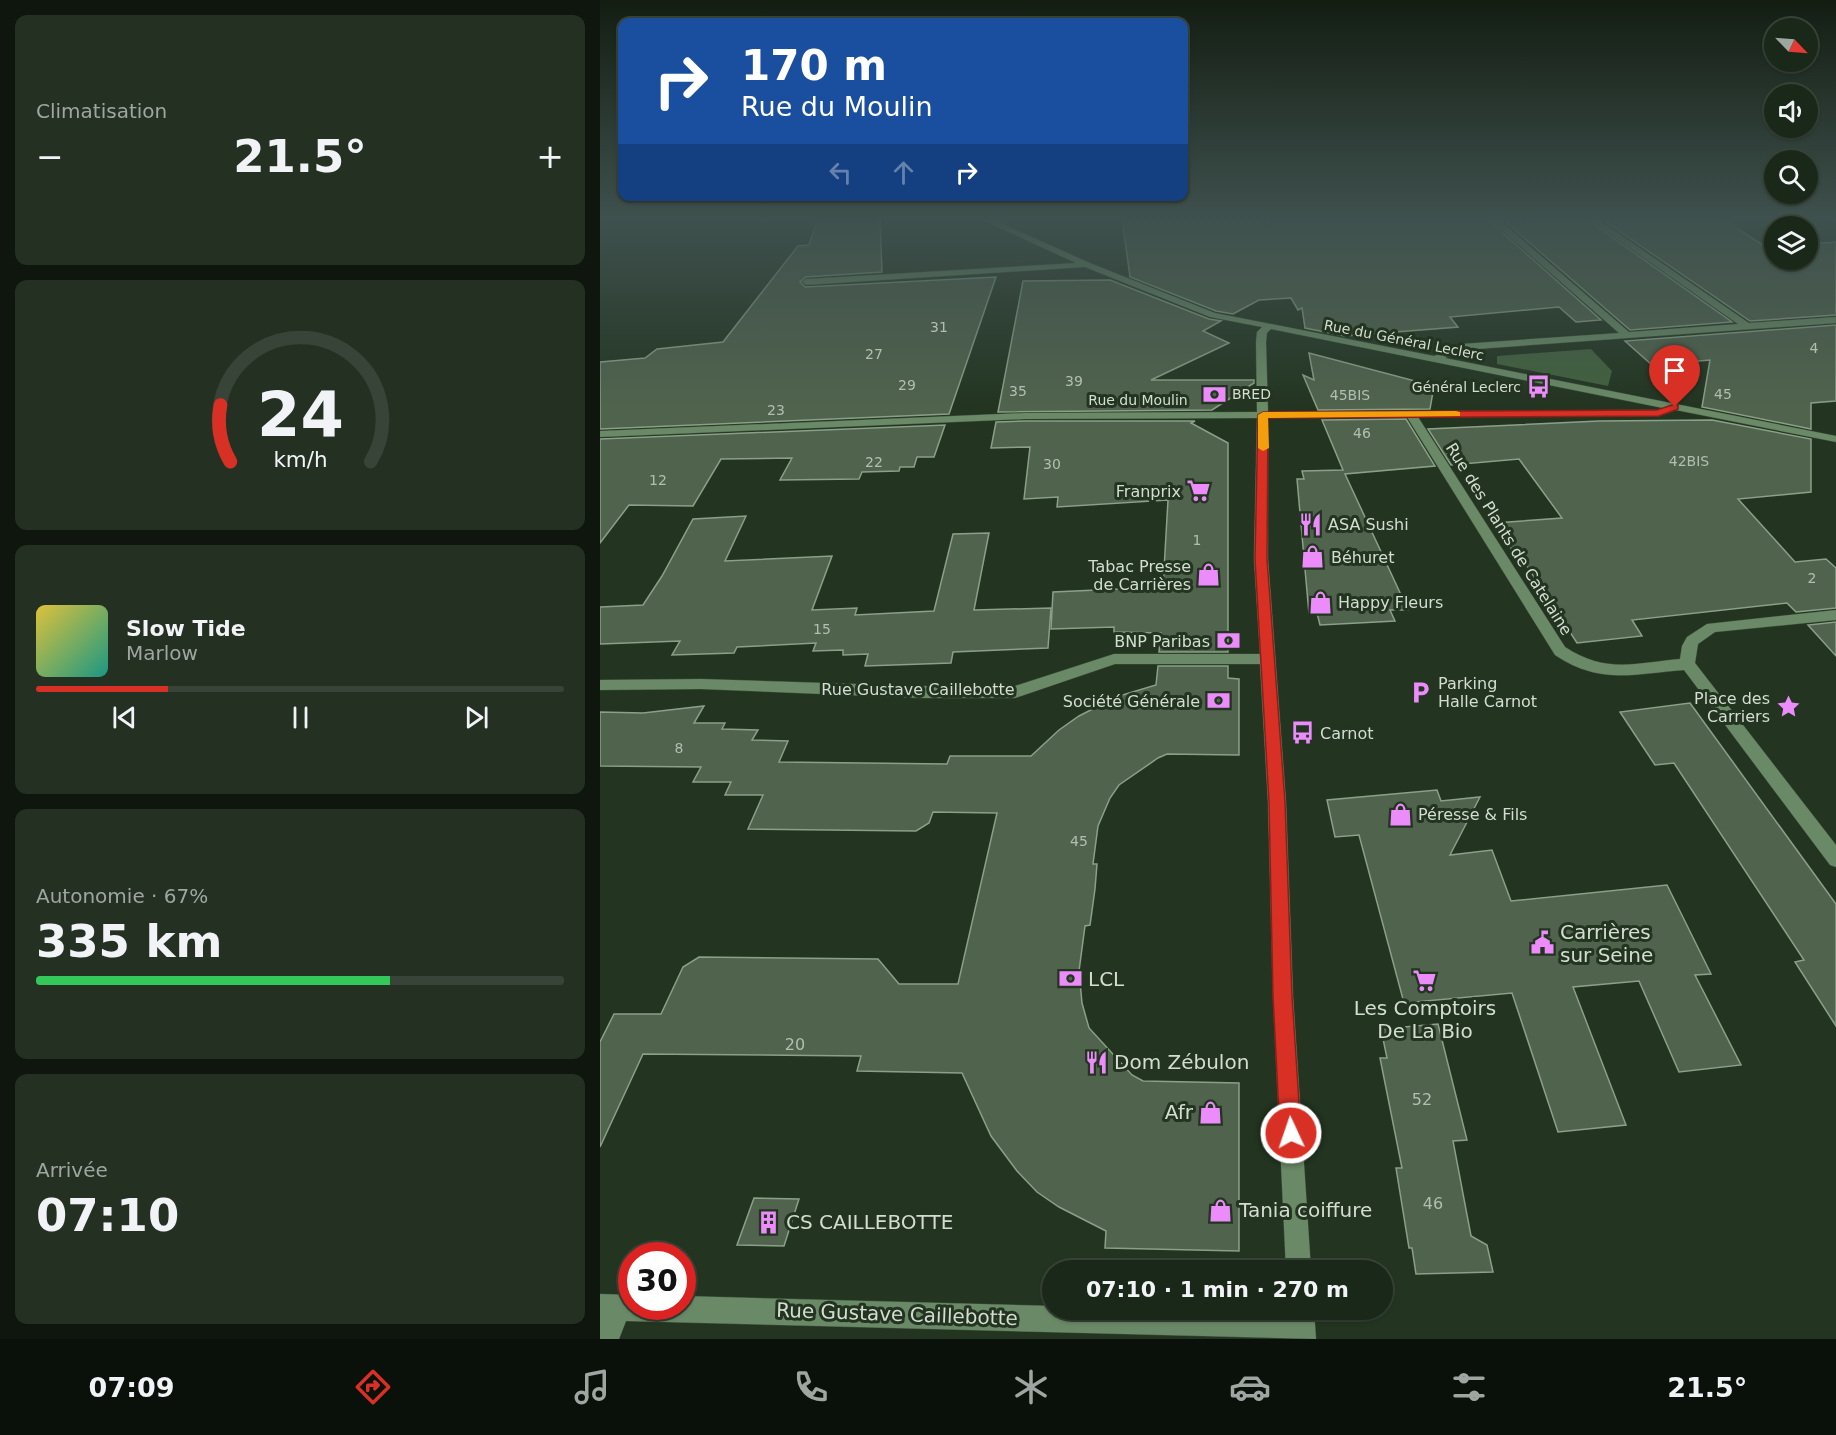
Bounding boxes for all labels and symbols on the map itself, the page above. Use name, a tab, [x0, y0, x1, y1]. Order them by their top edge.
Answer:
north arrow	[1764, 18, 1818, 72]
street label: Rue du Général Leclerc	[1323, 317, 1485, 363]
house number: 31	[930, 319, 948, 335]
house number: 4	[1810, 340, 1819, 356]
pin	[1649, 345, 1700, 407]
house number: 27	[865, 346, 883, 362]
house number: 39	[1065, 373, 1083, 389]
bus stop icon: Général Leclerc	[1526, 374, 1552, 400]
house number: 29	[898, 377, 916, 393]
place label: Général Leclerc	[1412, 379, 1521, 395]
bank icon: BRED	[1201, 381, 1227, 407]
house number: 35	[1009, 383, 1027, 399]
place label: BRED	[1232, 386, 1271, 402]
house number: 45	[1714, 386, 1732, 402]
house number: 45BIS	[1330, 387, 1370, 403]
street label: Rue du Moulin	[1088, 392, 1188, 408]
house number: 23	[767, 402, 785, 418]
house number: 46	[1353, 425, 1371, 441]
street label: Rue des Plants de Catelaine	[1442, 439, 1576, 639]
house number: 42BIS	[1669, 453, 1709, 469]
house number: 22	[865, 454, 883, 470]
house number: 30	[1043, 456, 1061, 472]
house number: 12	[649, 472, 667, 488]
supermarket icon: Franprix	[1186, 478, 1212, 504]
place label: Franprix	[1116, 482, 1181, 501]
restaurant icon: ASA Sushi	[1297, 511, 1323, 537]
place label: ASA Sushi	[1328, 515, 1409, 534]
house number: 1	[1193, 532, 1201, 548]
shop icon: Béhuret	[1300, 544, 1326, 570]
place label: Béhuret	[1331, 548, 1394, 567]
place label: Tabac Presse de Carrières	[1087, 557, 1191, 594]
shop icon: Tabac Presse de Carrières	[1196, 562, 1222, 588]
house number: 2	[1808, 570, 1816, 586]
shop icon: Happy Fleurs	[1307, 589, 1333, 615]
place label: Happy Fleurs	[1338, 593, 1443, 612]
house number: 15	[813, 621, 831, 637]
bank icon: BNP Paribas	[1215, 628, 1241, 654]
place label: BNP Paribas	[1114, 632, 1210, 651]
place label: Parking Halle Carnot	[1438, 674, 1537, 711]
parking icon: Parking Halle Carnot	[1407, 679, 1433, 705]
street label: Rue Gustave Caillebotte	[821, 680, 1015, 699]
bank icon: Société Générale	[1205, 688, 1231, 714]
place label: Place des Carriers	[1694, 689, 1770, 726]
place label: Société Générale	[1063, 692, 1200, 711]
place icon: Place des Carriers	[1775, 694, 1801, 720]
bus stop icon: Carnot	[1289, 720, 1315, 746]
place label: Carnot	[1320, 724, 1373, 743]
house number: 8	[675, 740, 683, 756]
shop icon: Péresse & Fils	[1387, 801, 1413, 827]
place label: Péresse & Fils	[1418, 805, 1527, 824]
house number: 45	[1070, 833, 1088, 849]
place label: Carrières sur Seine	[1560, 920, 1653, 967]
public building icon: Carrières sur Seine	[1529, 930, 1555, 956]
bank icon: LCL	[1057, 966, 1083, 992]
place label: LCL	[1088, 967, 1125, 991]
supermarket icon: Les Comptoirs De La Bio	[1412, 967, 1438, 993]
place label: Les Comptoirs De La Bio	[1354, 996, 1496, 1043]
house number: 20	[785, 1035, 805, 1054]
restaurant icon: Dom Zébulon	[1083, 1049, 1109, 1075]
place label: Dom Zébulon	[1114, 1050, 1249, 1074]
house number: 52	[1412, 1090, 1432, 1109]
shop icon: Afr	[1198, 1099, 1224, 1125]
place label: Afr	[1165, 1100, 1194, 1124]
position arrow	[1259, 1101, 1323, 1165]
house number: 46	[1423, 1194, 1443, 1213]
shop icon: Tania coiffure	[1208, 1197, 1234, 1223]
place label: Tania coiffure	[1238, 1198, 1372, 1222]
building icon: CS CAILLEBOTTE	[755, 1209, 781, 1235]
place label: CS CAILLEBOTTE	[786, 1210, 953, 1234]
speed limit sign: 30	[618, 1242, 696, 1320]
street label: Rue Gustave Caillebotte	[776, 1298, 1018, 1330]

